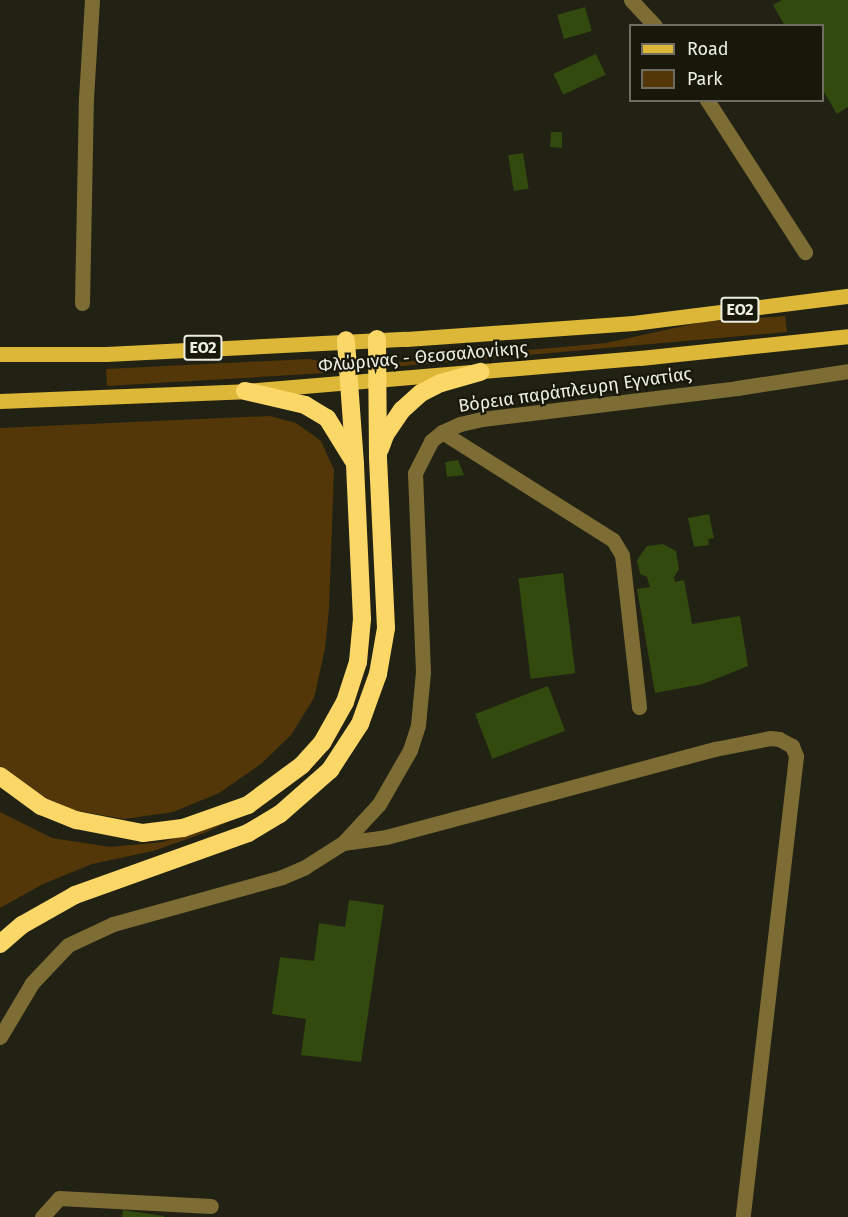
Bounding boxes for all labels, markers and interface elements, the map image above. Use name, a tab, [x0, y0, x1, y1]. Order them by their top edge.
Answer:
legend	[629, 24, 824, 102]
text: Road	[687, 38, 729, 60]
text: Park	[687, 68, 722, 90]
road number: ΕΟ2	[719, 297, 761, 323]
road number: ΕΟ2	[182, 335, 224, 361]
street label: Φλώρινας - Θεσσαλονίκης	[317, 337, 529, 377]
street label: Βόρεια παράπλευρη Εγνατίας	[457, 363, 693, 417]

